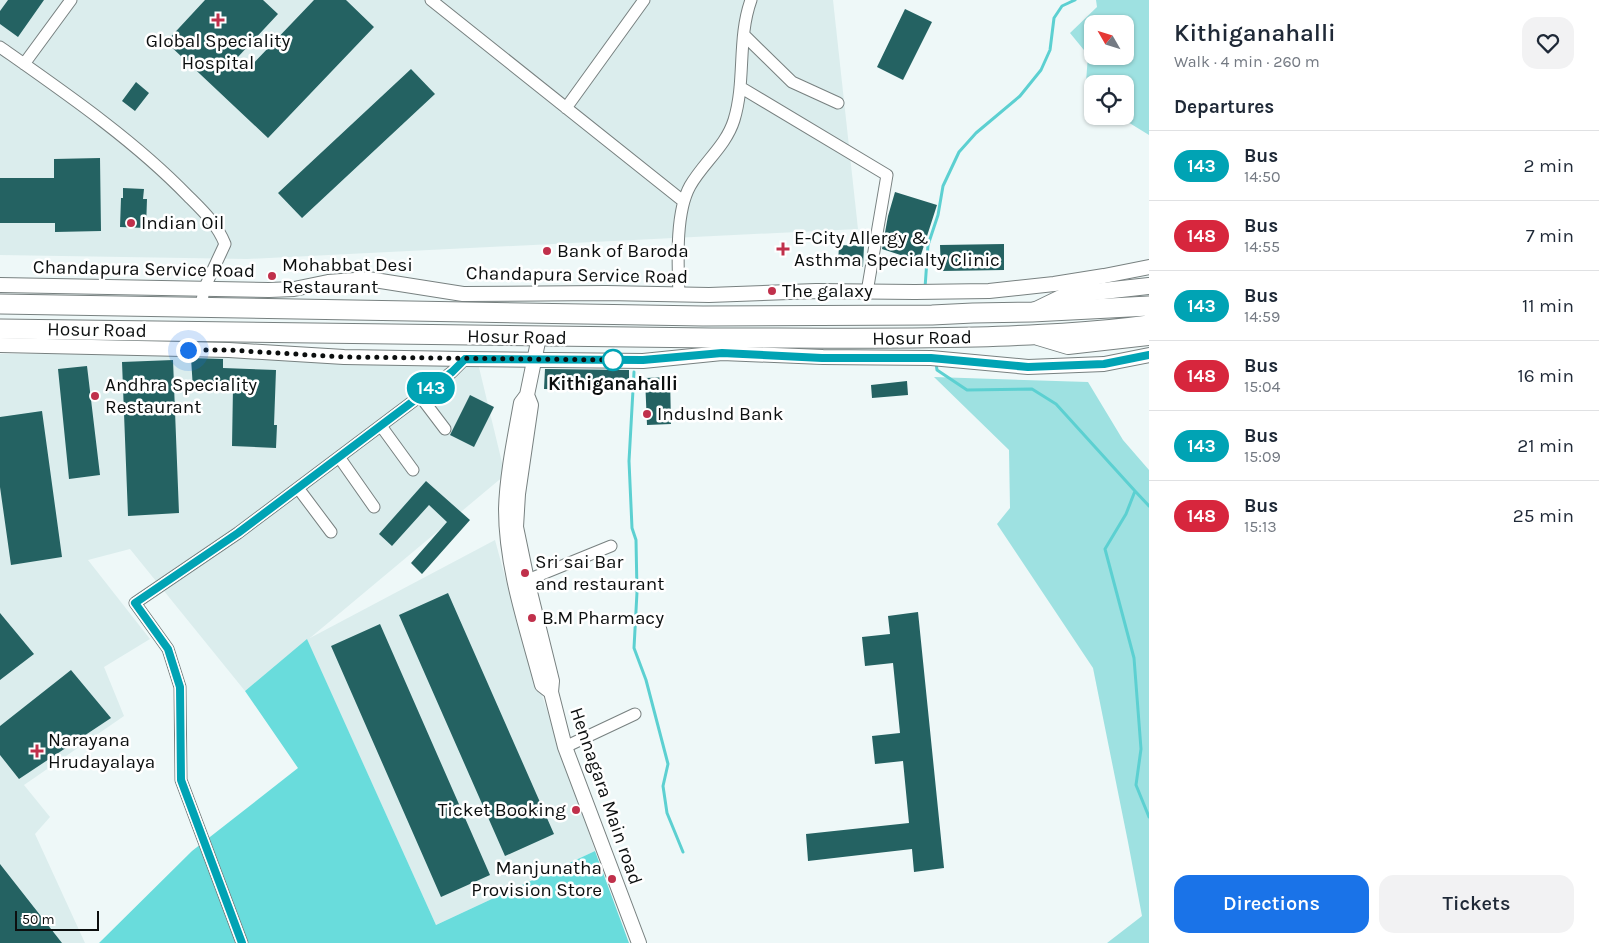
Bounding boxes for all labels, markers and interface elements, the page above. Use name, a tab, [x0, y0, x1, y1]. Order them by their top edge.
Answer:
marker: Global Speciality Hospital	[211, 13, 225, 27]
north arrow	[1084, 15, 1134, 65]
map controls	[1084, 15, 1134, 125]
button: heart	[1522, 17, 1574, 69]
text: Kithiganahalli	[1174, 19, 1336, 47]
place label: Global Speciality Hospital	[146, 30, 291, 74]
text: Walk · 4 min · 260 m	[1174, 52, 1320, 71]
button: locate	[1084, 75, 1134, 125]
text: Departures	[1174, 96, 1274, 118]
text: Bus	[1244, 145, 1278, 167]
text: 143	[1187, 155, 1216, 177]
text: 2 min	[1524, 155, 1574, 177]
text: 14:50	[1244, 167, 1280, 186]
place label: Indian Oil	[141, 212, 224, 234]
text: Bus	[1244, 215, 1278, 237]
marker: Indian Oil	[125, 217, 137, 229]
text: 148	[1187, 225, 1216, 247]
text: 7 min	[1526, 225, 1574, 247]
place label: E-City Allergy & Asthma Specialty Clinic	[794, 227, 1000, 271]
text: 14:55	[1244, 237, 1280, 256]
place label: Bank of Baroda	[557, 240, 689, 262]
marker: E-City Allergy & Asthma Specialty Clinic	[776, 242, 790, 256]
marker: Bank of Baroda	[541, 245, 553, 257]
place label: Mohabbat Desi Restaurant	[282, 254, 413, 298]
street label: Chandapura Service Road	[33, 256, 255, 282]
street label: Chandapura Service Road	[466, 262, 688, 288]
marker: Mohabbat Desi Restaurant	[266, 270, 278, 282]
place label: The galaxy	[782, 280, 873, 302]
marker: The galaxy	[766, 285, 778, 297]
text: Bus	[1244, 285, 1278, 307]
text: 143	[1187, 295, 1216, 317]
text: 11 min	[1522, 295, 1574, 317]
text: 14:59	[1244, 307, 1280, 326]
street label: Hosur Road	[47, 318, 147, 342]
street label: Hosur Road	[467, 325, 567, 349]
street label: Hosur Road	[872, 326, 972, 350]
your location	[176, 338, 201, 363]
marker: Kithiganahalli	[602, 349, 624, 371]
text: Bus	[1244, 355, 1278, 377]
text: 148	[1187, 365, 1216, 387]
text: 16 min	[1517, 365, 1574, 387]
line badge: 143	[402, 372, 460, 404]
place label: Kithiganahalli	[548, 373, 678, 395]
place label: Andhra Speciality Restaurant	[105, 374, 257, 418]
text: 143	[417, 377, 445, 399]
text: 15:04	[1244, 377, 1280, 396]
marker: Andhra Speciality Restaurant	[89, 390, 101, 402]
place label: IndusInd Bank	[657, 403, 784, 425]
marker: IndusInd Bank	[641, 408, 653, 420]
text: Bus	[1244, 425, 1278, 447]
text: 143	[1187, 435, 1216, 457]
text: 21 min	[1517, 435, 1574, 457]
text: 15:09	[1244, 447, 1281, 466]
text: Bus	[1244, 495, 1278, 517]
text: 148	[1187, 505, 1216, 527]
text: 25 min	[1513, 505, 1574, 527]
text: 15:13	[1244, 517, 1277, 536]
place label: Sri sai Bar and restaurant	[535, 551, 664, 595]
marker: Sri sai Bar and restaurant	[519, 567, 531, 579]
place label: B.M Pharmacy	[542, 607, 664, 629]
marker: B.M Pharmacy	[526, 612, 538, 624]
street label: Hennagara Main road	[565, 704, 647, 888]
place label: Narayana Hrudayalaya	[48, 729, 155, 773]
marker: Narayana Hrudayalaya	[30, 744, 44, 758]
place label: Ticket Booking	[438, 799, 566, 821]
marker: Ticket Booking	[570, 804, 582, 816]
place label: Manjunatha Provision Store	[471, 857, 602, 901]
marker: Manjunatha Provision Store	[606, 873, 618, 885]
button: Directions	[1174, 875, 1369, 933]
button: Tickets	[1379, 875, 1574, 933]
scale bar	[15, 908, 99, 931]
text: 50 m	[22, 911, 55, 928]

